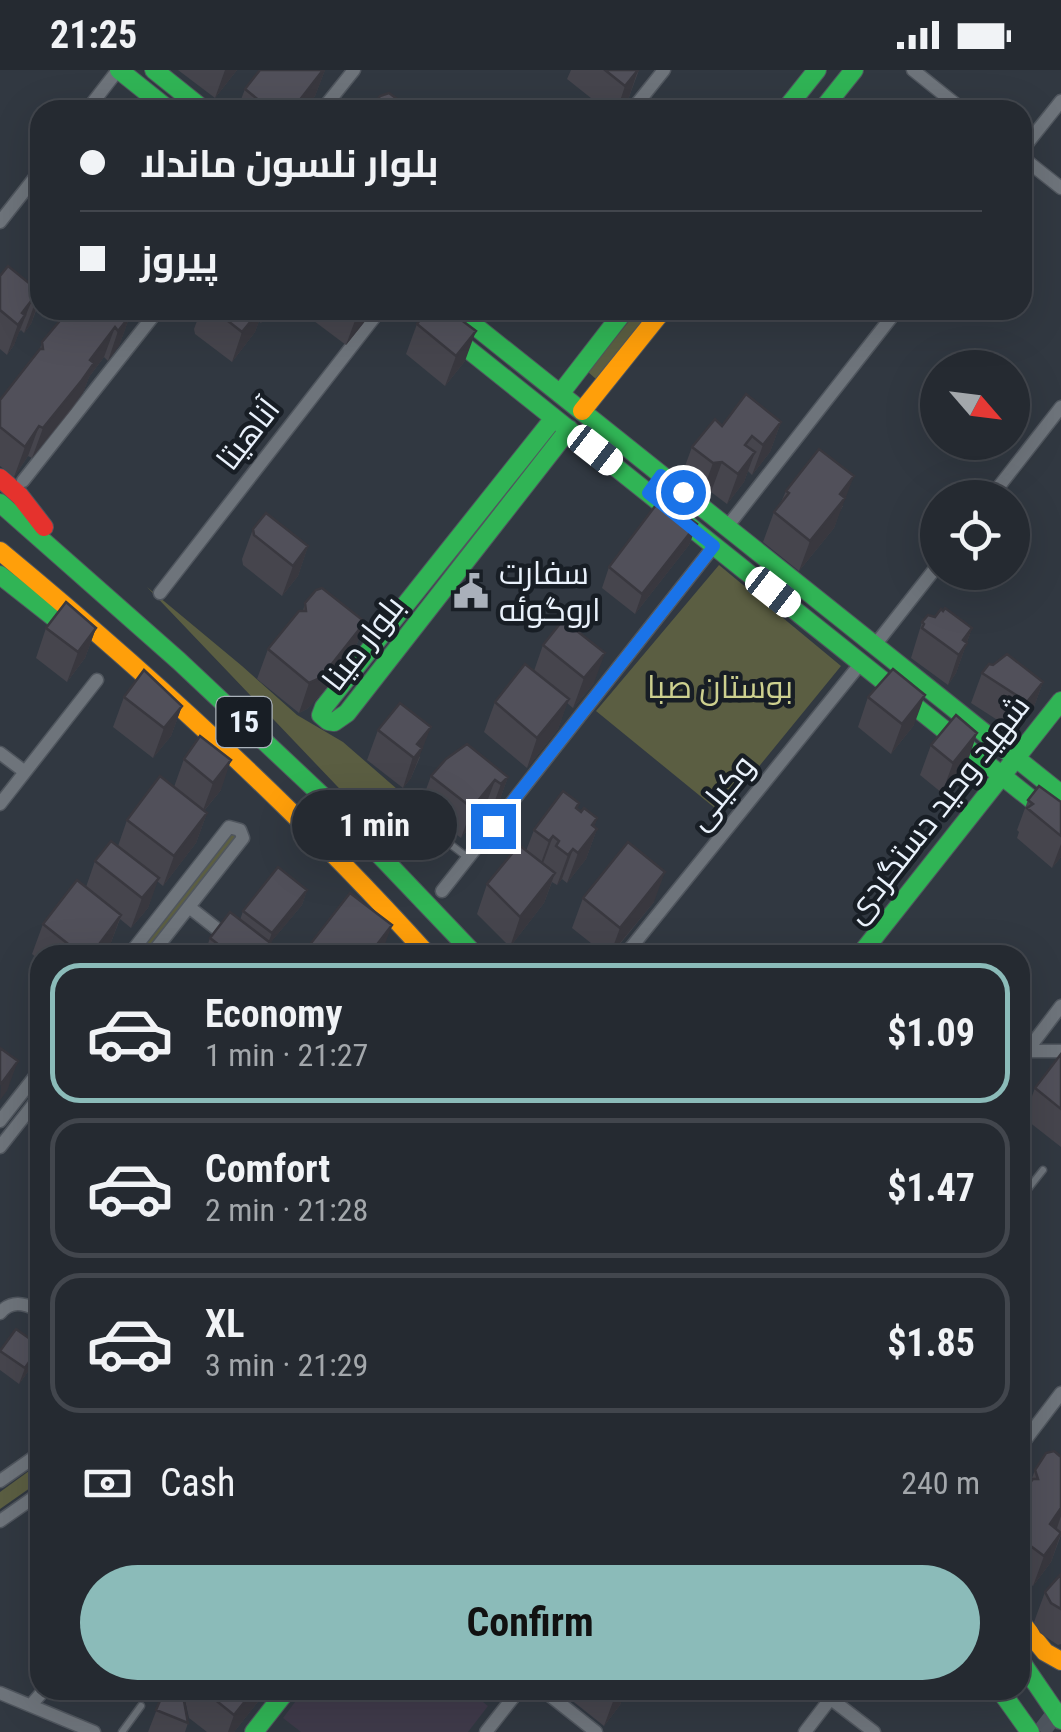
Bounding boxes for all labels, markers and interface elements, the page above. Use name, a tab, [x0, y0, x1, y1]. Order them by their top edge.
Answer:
text: 21:25	[50, 13, 137, 57]
text: بلوار نلسون ماندلا	[140, 142, 439, 186]
text: پیروز	[140, 238, 218, 282]
north arrow	[920, 350, 1030, 460]
map controls	[920, 350, 1030, 590]
street label: آناهیتا	[208, 390, 288, 477]
car	[562, 420, 628, 480]
route start	[661, 470, 706, 515]
button: locate	[920, 480, 1030, 590]
place label: سفارت اروگوئه	[499, 554, 601, 629]
car	[740, 562, 806, 622]
public building icon: سفارت اروگوئه	[452, 572, 490, 610]
street label: بلوار مینا	[314, 588, 412, 698]
park label: بوستان صبا	[647, 668, 793, 706]
street label: شهید وحید دستگردی	[836, 688, 1038, 930]
road number: 15	[216, 697, 272, 747]
street label: وكيلی	[679, 747, 763, 837]
callout: 1 min	[293, 791, 458, 861]
route end	[471, 804, 516, 849]
text: 1 min	[339, 806, 410, 844]
icon: car	[85, 988, 175, 1078]
text: Economy	[205, 992, 342, 1036]
text: $1.09	[887, 1011, 975, 1055]
text: 1 min · 21:27	[205, 1036, 368, 1074]
icon: car	[85, 1143, 175, 1233]
text: Comfort	[205, 1147, 330, 1191]
text: $1.47	[887, 1166, 975, 1210]
text: 2 min · 21:28	[205, 1191, 368, 1229]
icon: car	[85, 1298, 175, 1388]
text: XL	[205, 1302, 244, 1346]
text: $1.85	[887, 1321, 975, 1365]
text: 3 min · 21:29	[205, 1346, 368, 1384]
icon: cash	[80, 1456, 135, 1511]
text: Cash	[160, 1461, 235, 1505]
text: 240 m	[901, 1464, 980, 1502]
button: Confirm	[80, 1565, 980, 1680]

